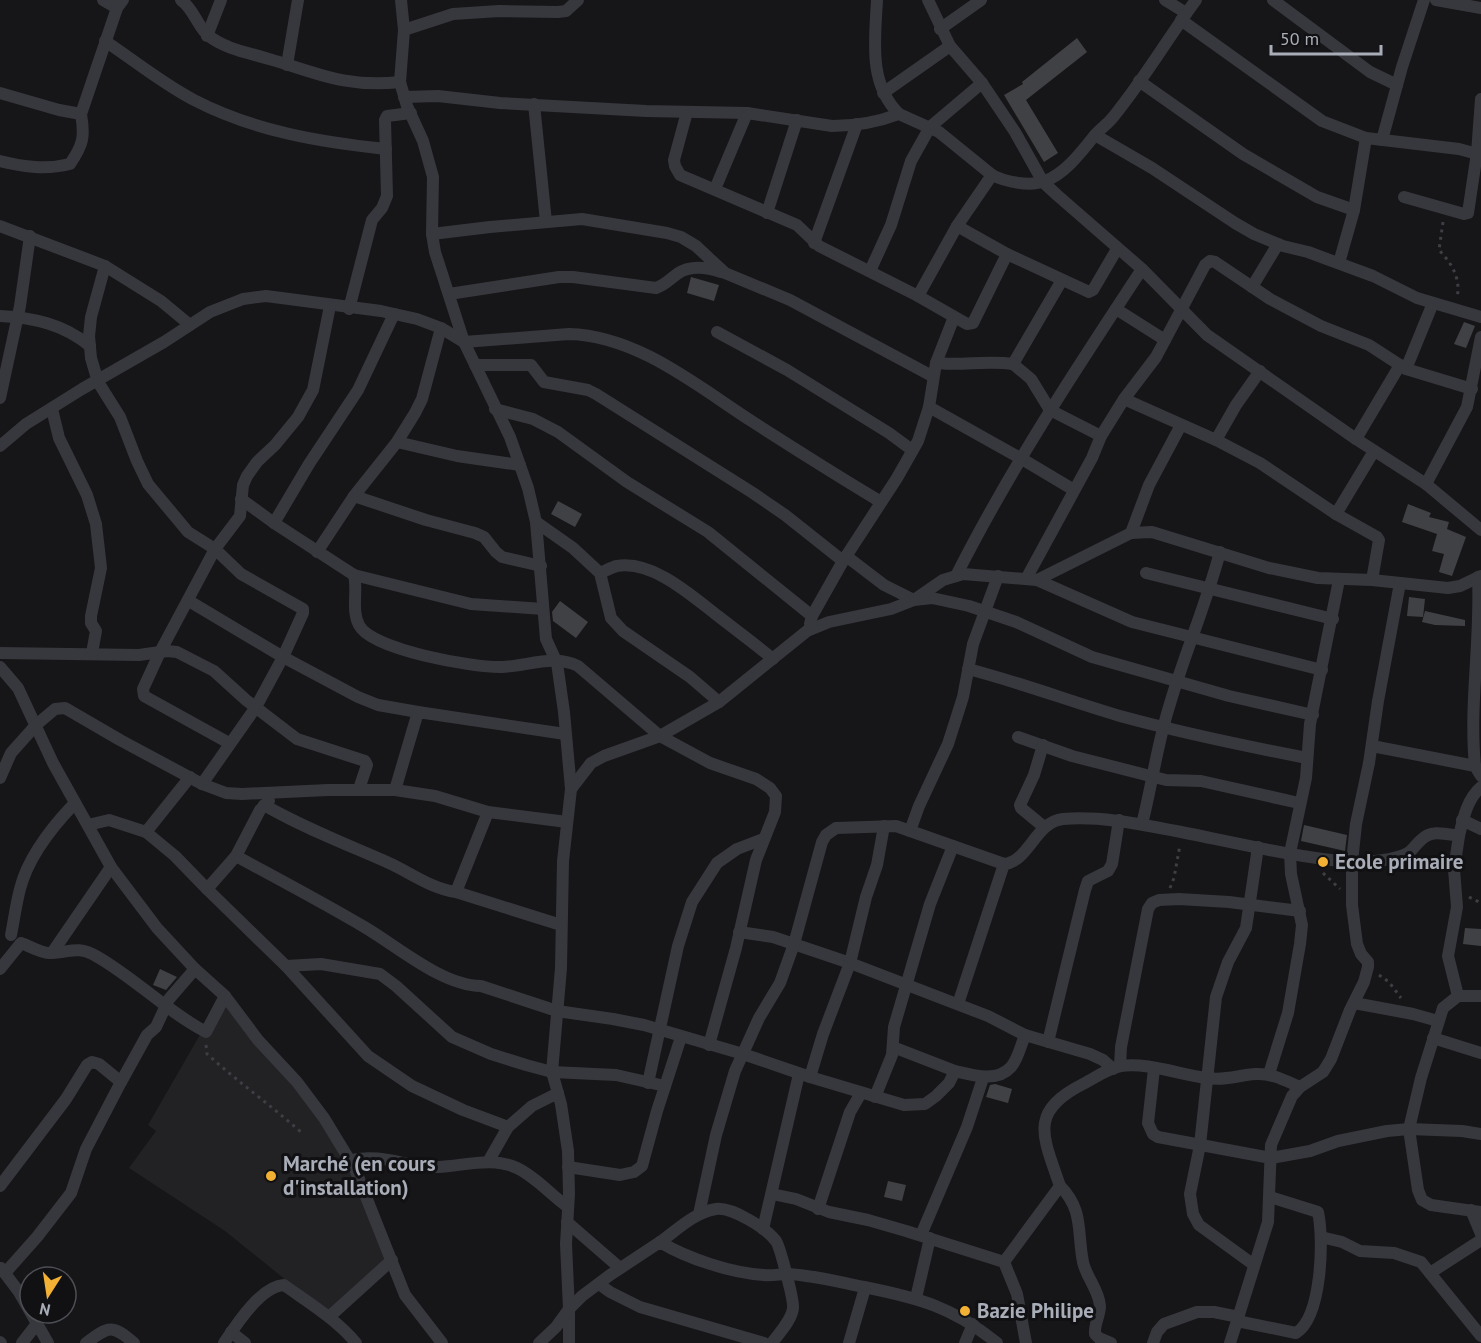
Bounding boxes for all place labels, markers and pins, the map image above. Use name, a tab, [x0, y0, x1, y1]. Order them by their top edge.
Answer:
place label: Ecole primaire	[1335, 848, 1464, 875]
marker: Ecole primaire	[1316, 855, 1330, 869]
place label: Marché (en cours d'installation)	[283, 1150, 436, 1201]
marker: Marché (en cours d'installation)	[264, 1169, 278, 1183]
place label: Bazie Philipe	[977, 1297, 1094, 1324]
marker: Bazie Philipe	[958, 1304, 972, 1318]

